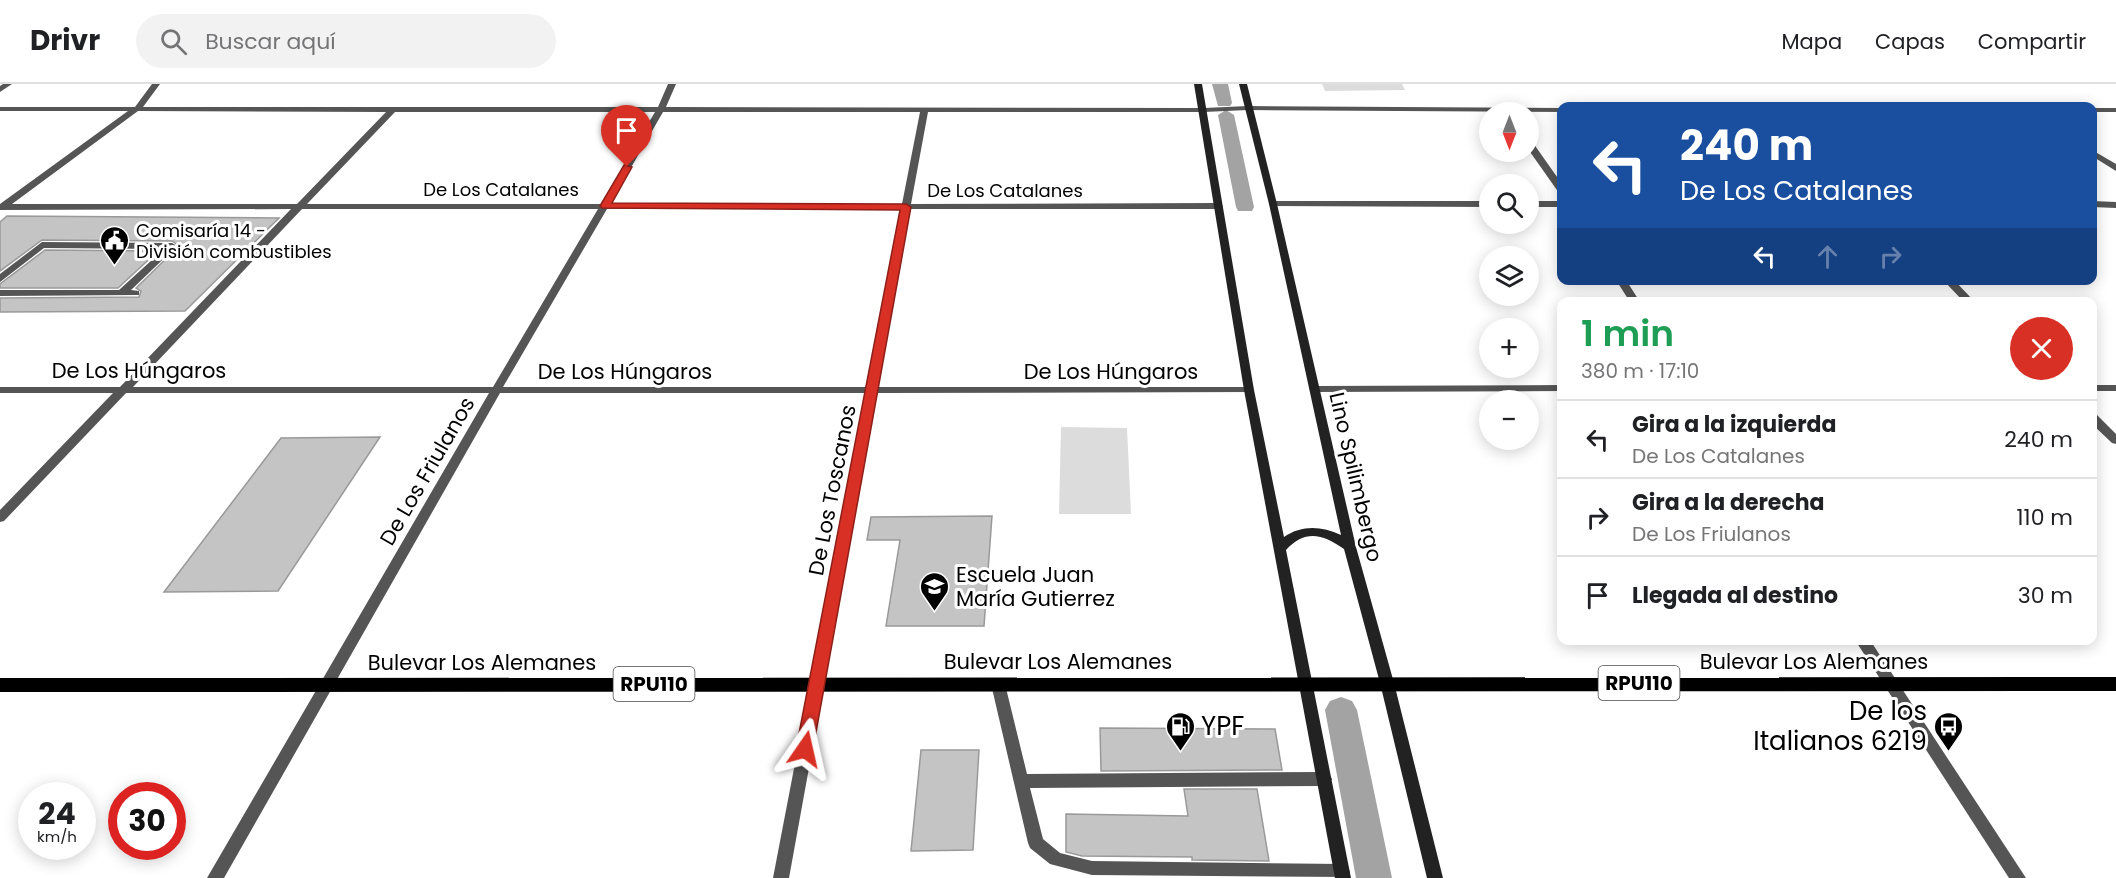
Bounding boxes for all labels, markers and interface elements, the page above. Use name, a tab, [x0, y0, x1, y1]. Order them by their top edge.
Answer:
search box	[136, 14, 556, 68]
text: Drivr	[30, 21, 100, 60]
icon: search	[157, 25, 190, 58]
text: Buscar aquí	[205, 26, 336, 57]
text: Mapa	[1781, 27, 1842, 56]
text: Capas	[1875, 27, 1945, 56]
text: Compartir	[1978, 27, 2086, 56]
north arrow	[1479, 102, 1539, 162]
map controls	[1479, 102, 1539, 450]
pin	[601, 105, 652, 167]
icon: arrive	[610, 114, 643, 147]
text: 240 m	[1680, 116, 1813, 175]
icon: left	[1581, 126, 1659, 204]
text: De Los Catalanes	[1680, 172, 1913, 209]
button: search	[1479, 174, 1539, 234]
street label: De Los Catalanes	[423, 177, 579, 202]
street label: De Los Catalanes	[927, 178, 1083, 203]
place label: Comisaría 14 - División combustibles	[136, 218, 332, 264]
public building icon: Comisaría 14 - División combustibles	[99, 224, 131, 266]
icon: left	[1748, 240, 1781, 273]
icon: ahead	[1811, 240, 1844, 273]
icon: right	[1874, 240, 1907, 273]
button: layers	[1479, 246, 1539, 306]
text: 1 min	[1581, 308, 1674, 359]
button: close	[2010, 317, 2073, 380]
button: +	[1479, 318, 1539, 378]
street label: De Los Húngaros	[52, 356, 226, 385]
street label: De Los Húngaros	[538, 357, 712, 386]
street label: De Los Húngaros	[1024, 357, 1198, 386]
text: 380 m · 17:10	[1581, 357, 1699, 385]
street label: Lino Spilimbergo	[1322, 389, 1390, 565]
button: −	[1479, 390, 1539, 450]
street label: De Los Friulanos	[373, 392, 481, 550]
street label: De Los Toscanos	[801, 402, 863, 578]
text: Gira a la izquierda	[1632, 409, 1836, 440]
icon: left	[1581, 423, 1614, 456]
text: 240 m	[2004, 424, 2073, 455]
text: De Los Catalanes	[1632, 442, 1805, 470]
text: Gira a la derecha	[1632, 487, 1825, 518]
icon: right	[1581, 501, 1614, 534]
text: 110 m	[2017, 502, 2073, 533]
text: De Los Friulanos	[1632, 520, 1791, 548]
place label: Escuela Juan María Gutierrez	[956, 560, 1115, 613]
school or university icon: Escuela Juan María Gutierrez	[919, 570, 951, 612]
icon: arrive	[1581, 579, 1614, 612]
text: Llegada al destino	[1632, 580, 1838, 611]
text: 30 m	[2018, 580, 2073, 611]
street label: Bulevar Los Alemanes	[944, 647, 1172, 676]
street label: Bulevar Los Alemanes	[1700, 647, 1928, 676]
street label: Bulevar Los Alemanes	[368, 648, 596, 677]
road number: RPU110	[1598, 666, 1680, 700]
road number: RPU110	[614, 667, 694, 701]
place label: De los Italianos 6219	[1753, 693, 1927, 759]
place label: YPF	[1201, 708, 1244, 744]
fuel station icon: YPF	[1164, 710, 1196, 752]
bus stop icon: De los Italianos 6219	[1932, 710, 1964, 752]
position arrow	[773, 717, 837, 781]
speed limit sign: 30	[108, 782, 186, 860]
text: 24	[38, 792, 76, 835]
text: km/h	[37, 826, 77, 847]

